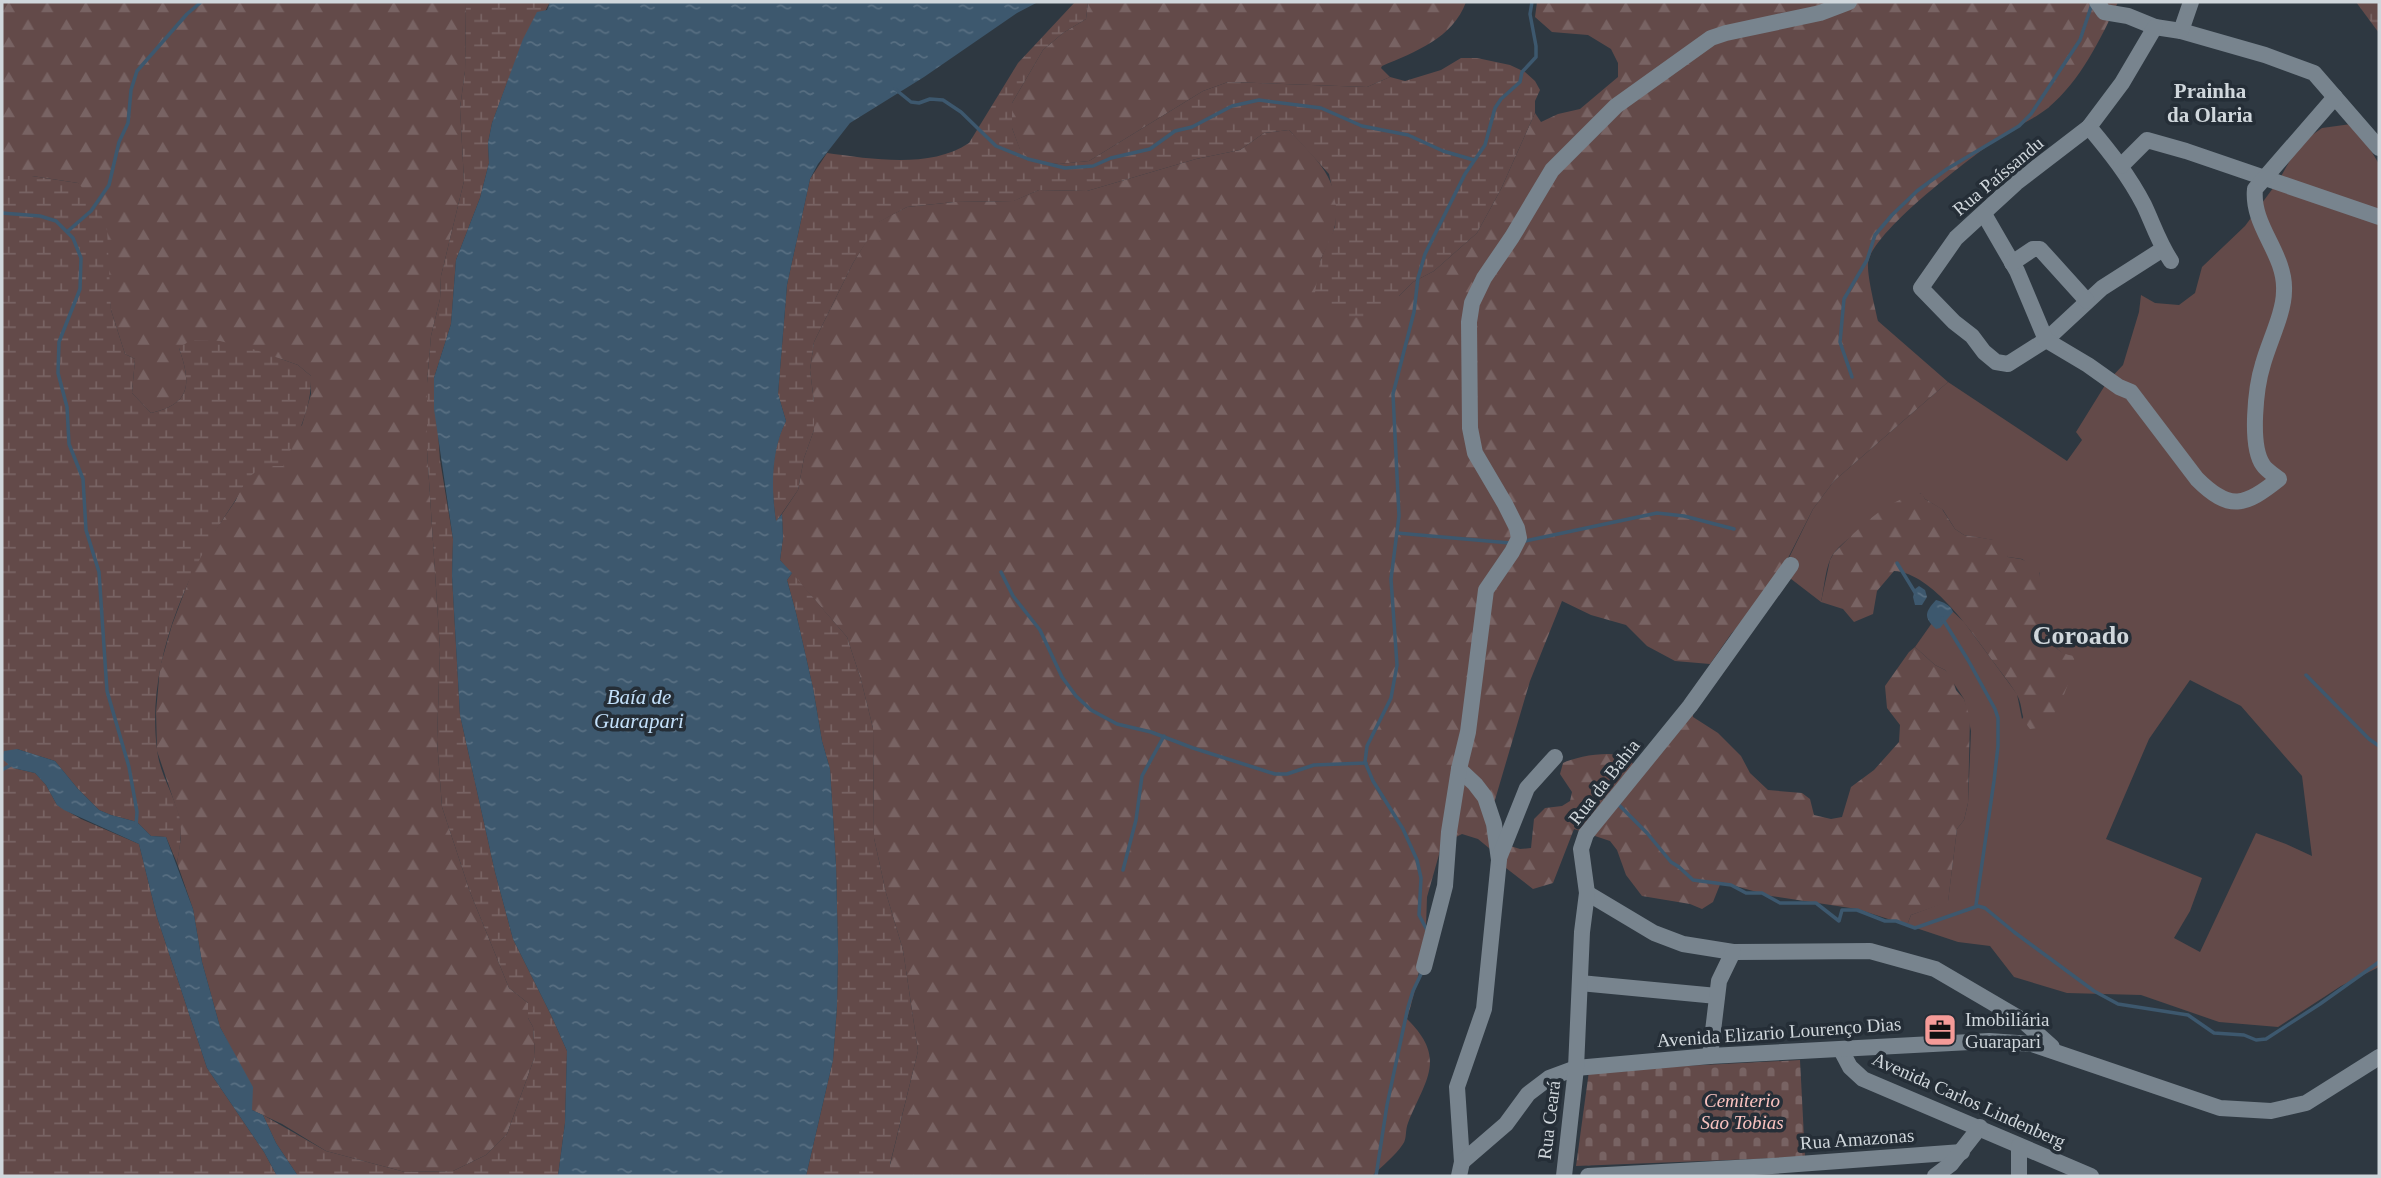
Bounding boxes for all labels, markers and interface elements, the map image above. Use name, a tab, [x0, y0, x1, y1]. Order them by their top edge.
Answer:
district label: Prainha da Olaria	[2167, 79, 2253, 127]
street label: Rua Paíssandu	[1949, 132, 2048, 220]
district label: Coroado	[2033, 621, 2129, 650]
water label: Baía de Guarapari	[594, 685, 684, 733]
street label: Rua da Bahia	[1564, 735, 1644, 829]
place label: Imobiliária Guarapari	[1965, 1009, 2050, 1052]
office icon: Imobiliária Guarapari	[1921, 1011, 1959, 1049]
street label: Avenida Elizario Lourenço Dias	[1656, 1013, 1902, 1051]
street label: Avenida Carlos Lindenberg	[1869, 1048, 2069, 1152]
street label: Rua Ceará	[1534, 1079, 1564, 1161]
park label: Cemiterio Sao Tobias	[1700, 1090, 1784, 1133]
street label: Rua Amazonas	[1799, 1125, 1915, 1153]

